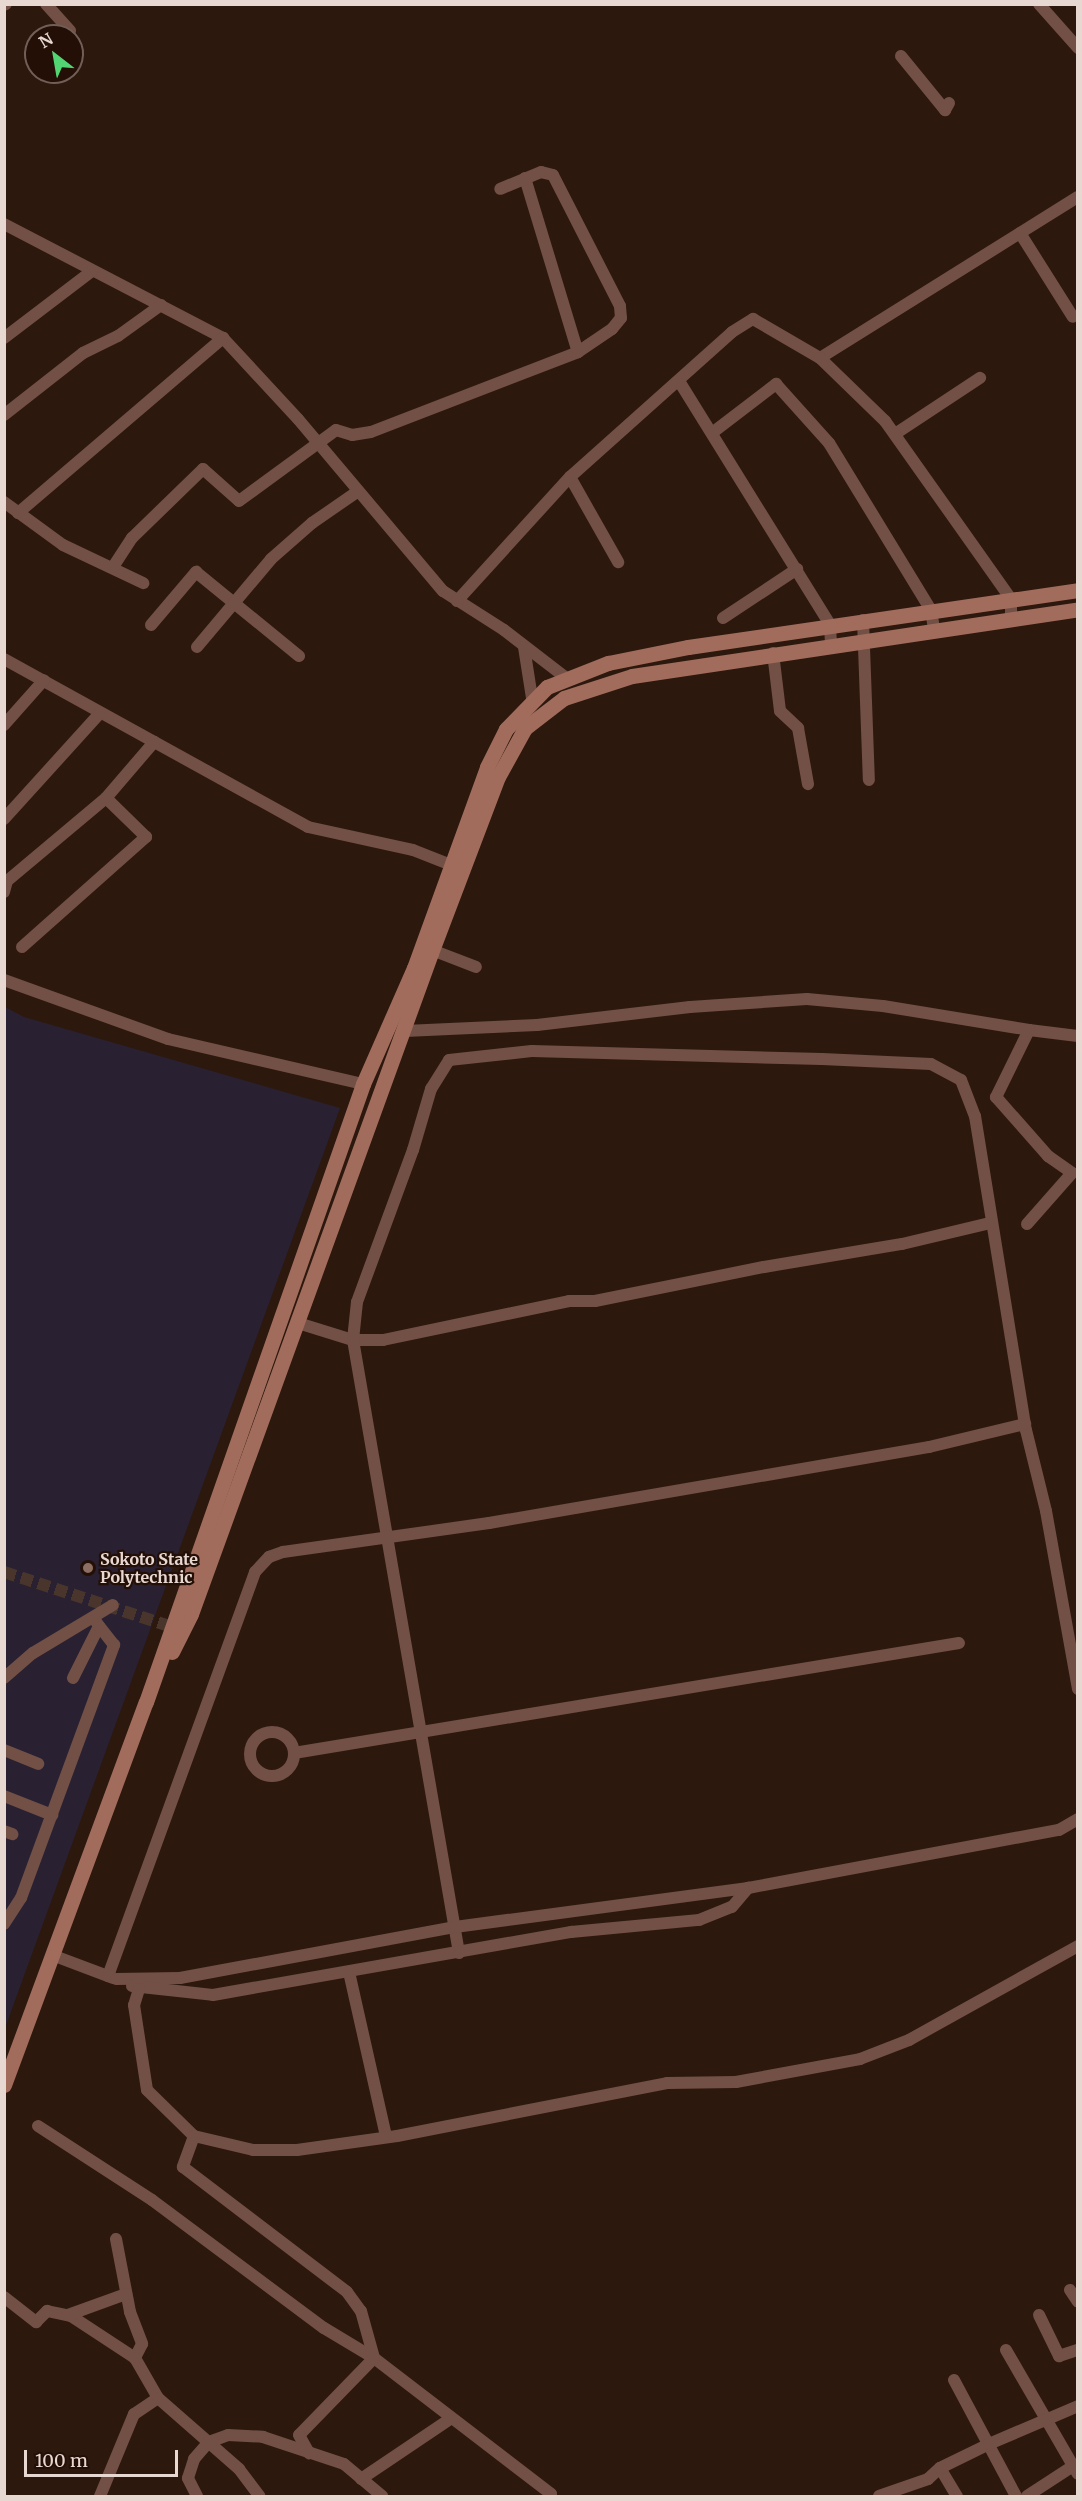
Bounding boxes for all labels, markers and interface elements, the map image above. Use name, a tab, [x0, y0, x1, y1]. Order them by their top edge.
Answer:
north arrow	[24, 24, 84, 84]
text: N	[35, 28, 56, 52]
place label: Sokoto State Polytechnic	[100, 1549, 198, 1587]
marker: Sokoto State Polytechnic	[81, 1561, 95, 1575]
scale bar	[27, 2438, 182, 2476]
text: 100 m	[35, 2449, 88, 2472]

